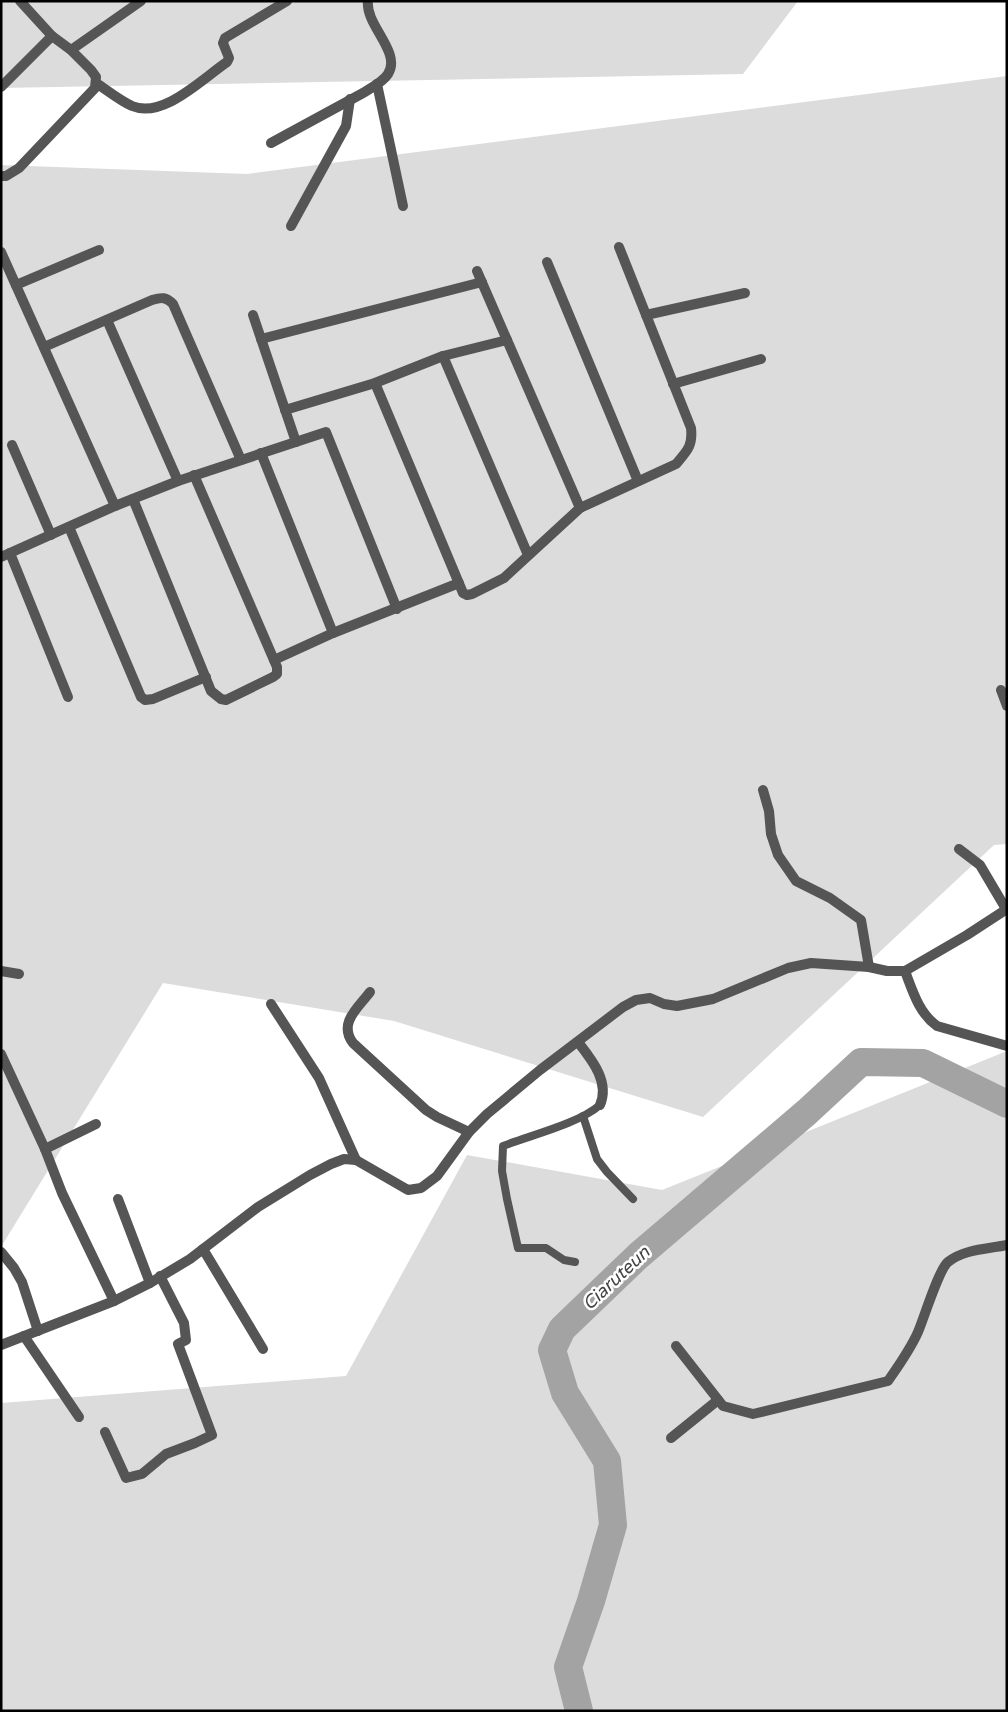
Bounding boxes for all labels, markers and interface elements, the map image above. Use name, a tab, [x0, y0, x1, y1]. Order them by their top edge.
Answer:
water label: Ciaruteun	[578, 1241, 655, 1315]

